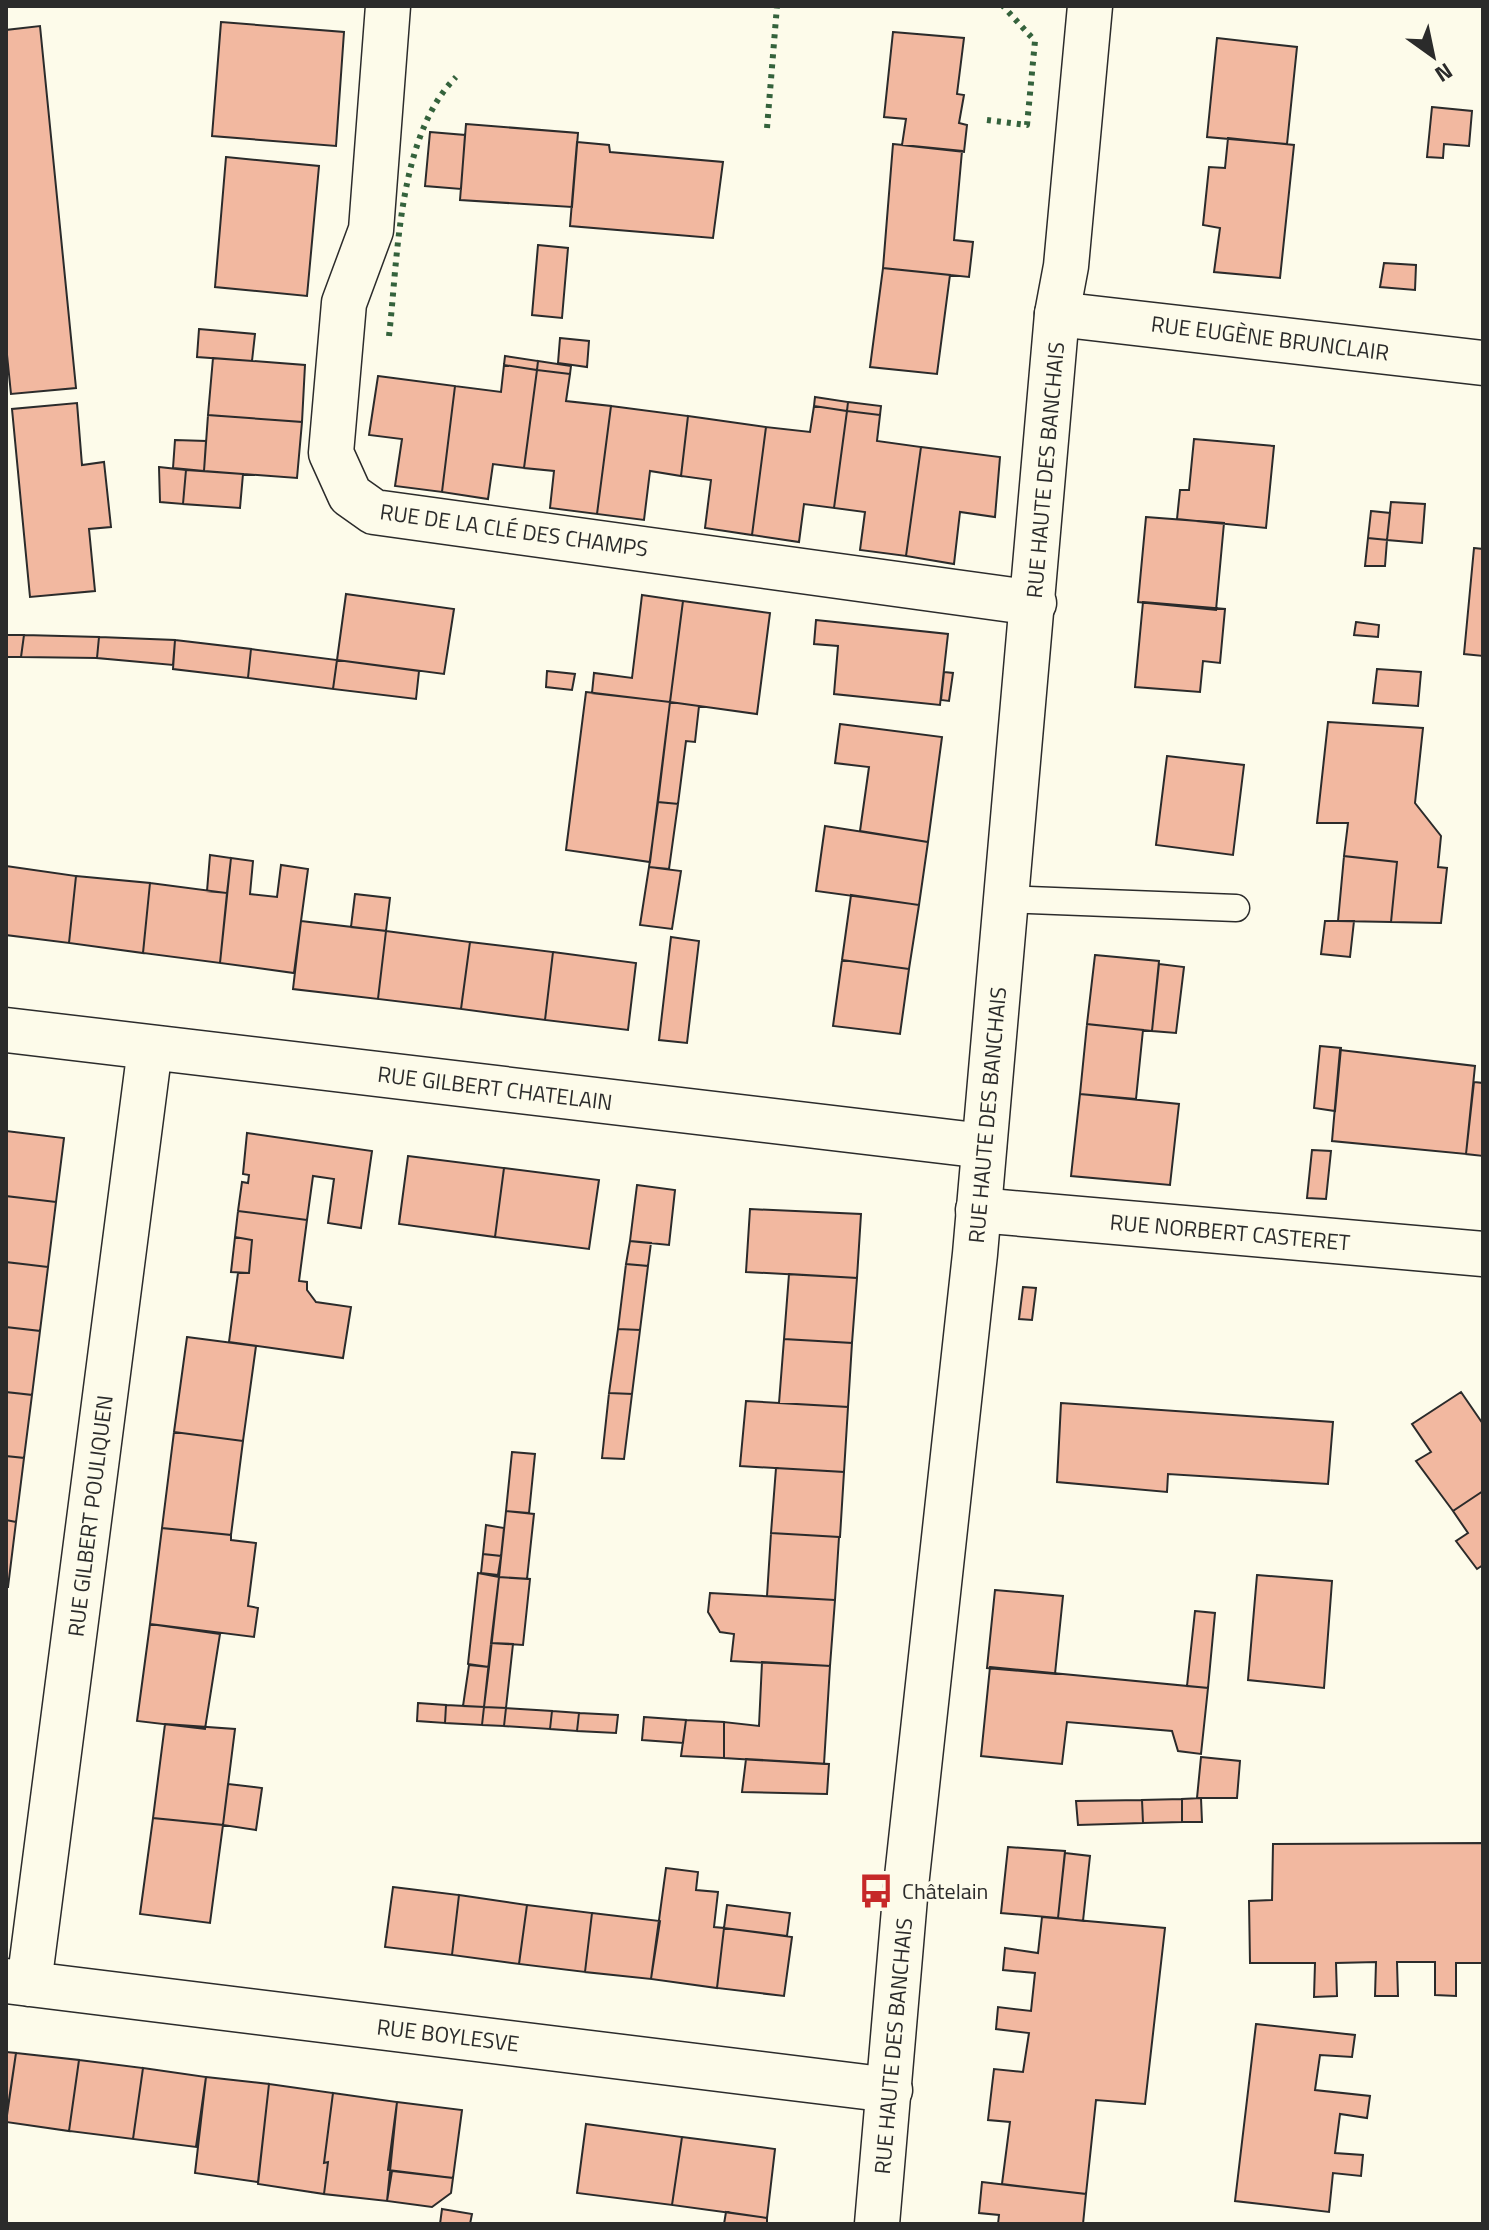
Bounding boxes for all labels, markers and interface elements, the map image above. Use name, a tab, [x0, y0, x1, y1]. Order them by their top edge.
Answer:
north arrow	[1393, 16, 1473, 96]
text: N	[1428, 54, 1460, 91]
street label: RUE EUGÈNE BRUNCLAIR	[1149, 307, 1391, 369]
street label: RUE HAUTE DES BANCHAIS	[1017, 341, 1073, 599]
street label: RUE DE LA CLÉ DES CHAMPS	[378, 494, 650, 566]
street label: RUE HAUTE DES BANCHAIS	[959, 986, 1015, 1244]
street label: RUE GILBERT CHATELAIN	[376, 1057, 614, 1119]
street label: RUE NORBERT CASTERET	[1108, 1205, 1352, 1259]
street label: RUE GILBERT POULIQUEN	[58, 1393, 122, 1639]
bus stop icon: Châtelain	[857, 1872, 895, 1910]
place label: Châtelain	[902, 1874, 988, 1908]
street label: RUE HAUTE DES BANCHAIS	[865, 1917, 921, 2175]
street label: RUE BOYLESVE	[375, 2009, 521, 2061]

